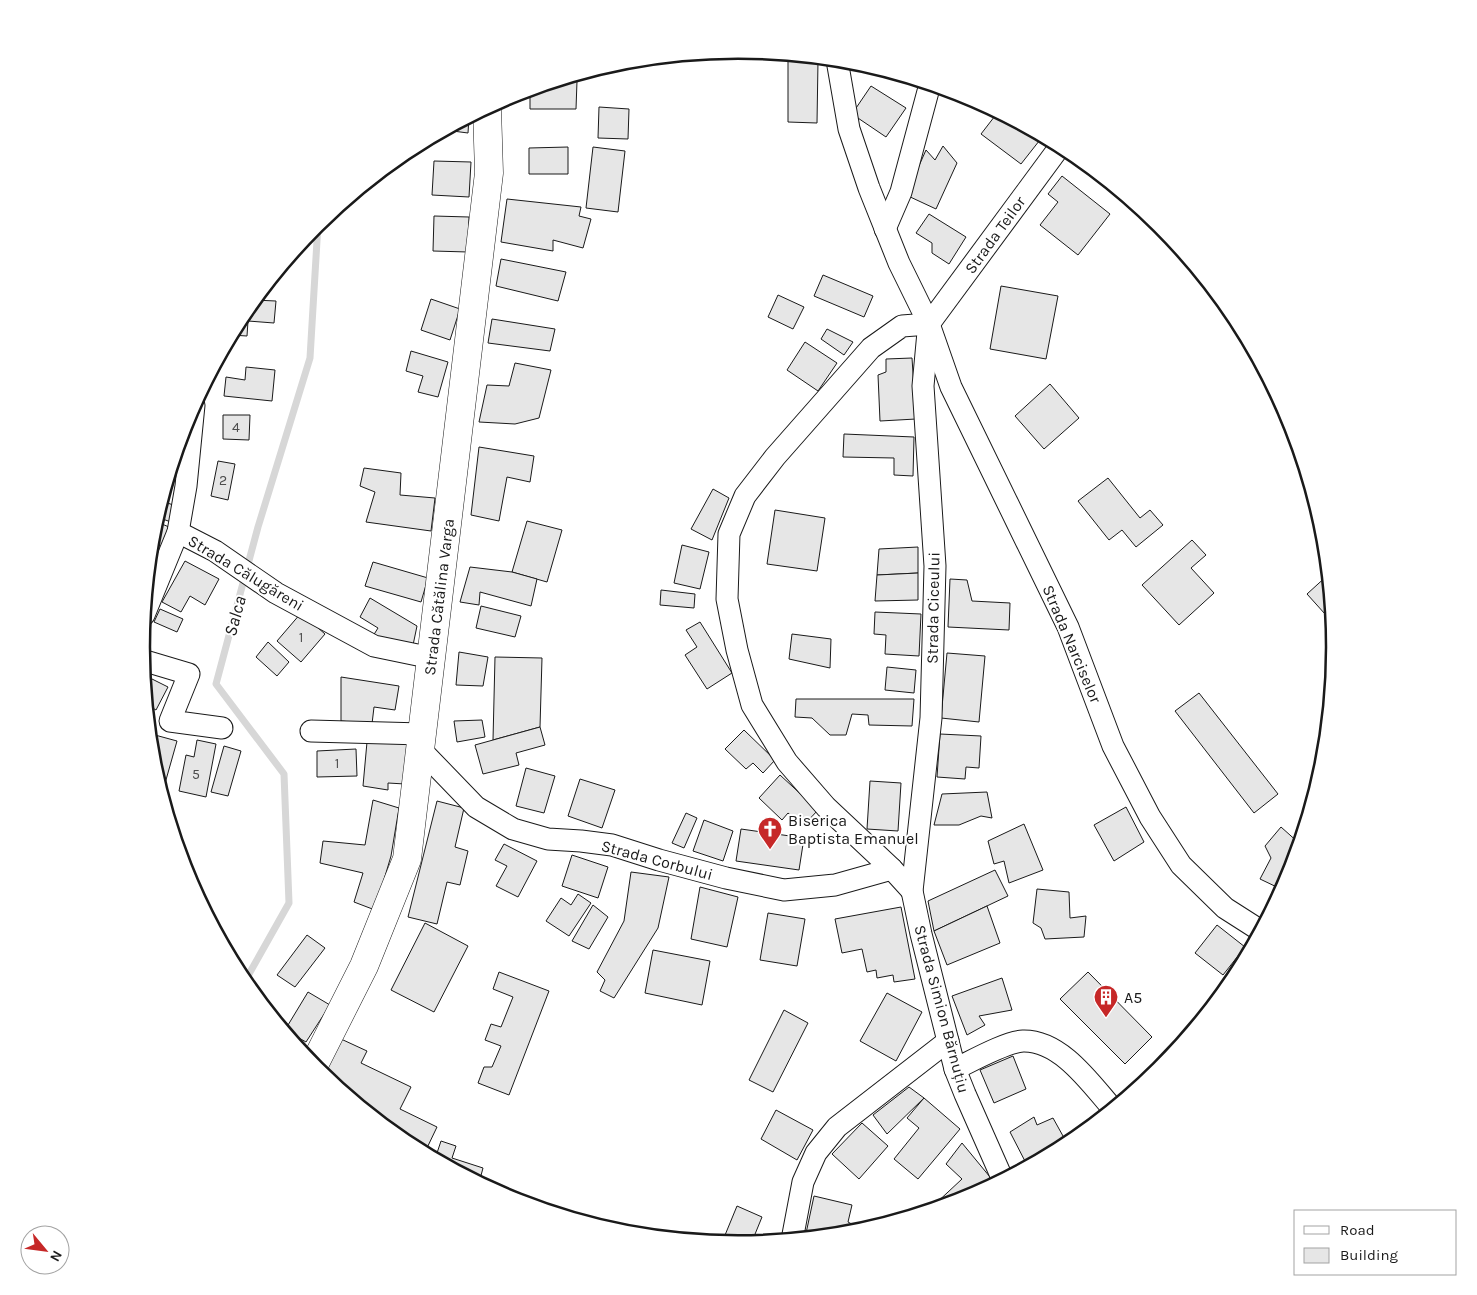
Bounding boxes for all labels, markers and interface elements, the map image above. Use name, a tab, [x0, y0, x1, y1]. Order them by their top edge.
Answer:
street label: Strada Teilor	[961, 192, 1030, 277]
house number: 4	[232, 419, 240, 436]
house number: 2	[219, 472, 227, 489]
street label: Strada Cătălina Varga	[420, 517, 458, 677]
street label: Strada Călugăreni	[185, 531, 307, 615]
street label: Strada Ciceului	[923, 552, 943, 664]
street label: Strada Narciselor	[1039, 582, 1106, 706]
water label: Salca	[219, 593, 251, 639]
house number: 1	[299, 629, 303, 646]
house number: 1	[335, 755, 339, 772]
house number: 5	[192, 766, 200, 783]
place label: Biserica Baptista Emanuel	[788, 811, 919, 848]
church icon: Biserica Baptista Emanuel	[757, 816, 783, 850]
street label: Strada Corbului	[599, 836, 715, 884]
street label: Strada Simion Bărnuțiu	[910, 923, 974, 1095]
building icon: A5	[1093, 984, 1119, 1018]
place label: A5	[1124, 988, 1142, 1007]
legend	[1294, 1210, 1457, 1275]
text: Road	[1340, 1221, 1375, 1239]
north arrow	[20, 1225, 70, 1275]
text: Building	[1340, 1246, 1398, 1264]
text: N	[46, 1248, 66, 1265]

